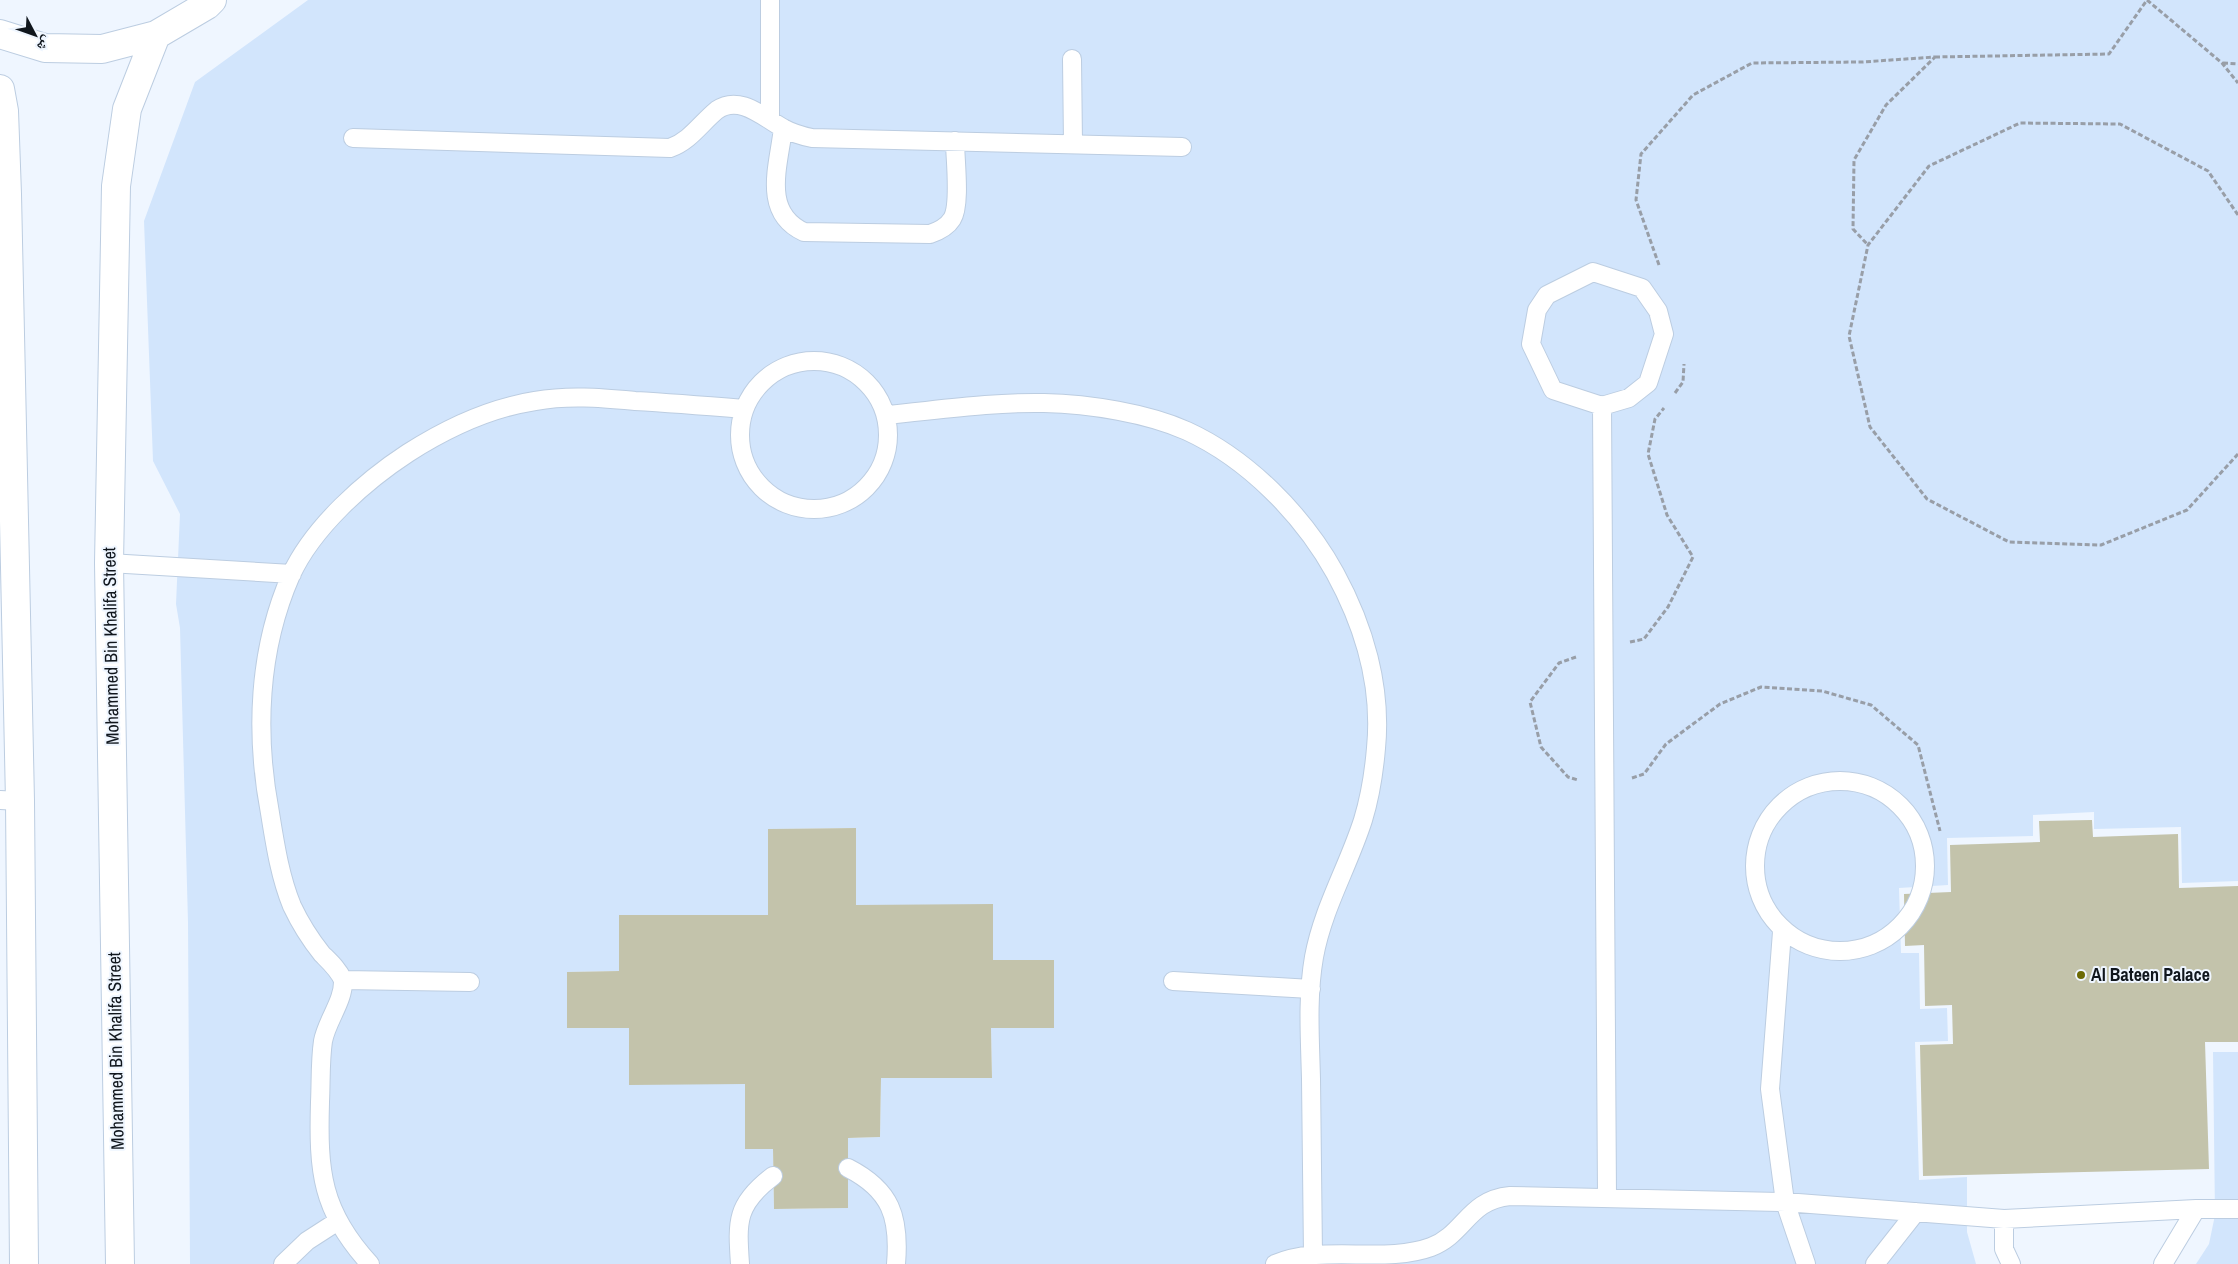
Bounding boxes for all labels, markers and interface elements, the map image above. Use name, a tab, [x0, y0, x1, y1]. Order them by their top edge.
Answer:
north arrow	[10, 10, 60, 60]
text: ش	[33, 32, 56, 55]
street label: Mohammed Bin Khalifa Street	[96, 547, 125, 745]
street label: Mohammed Bin Khalifa Street	[101, 952, 130, 1150]
place label: Al Bateen Palace	[2091, 962, 2210, 987]
marker: Al Bateen Palace	[2075, 969, 2087, 981]

